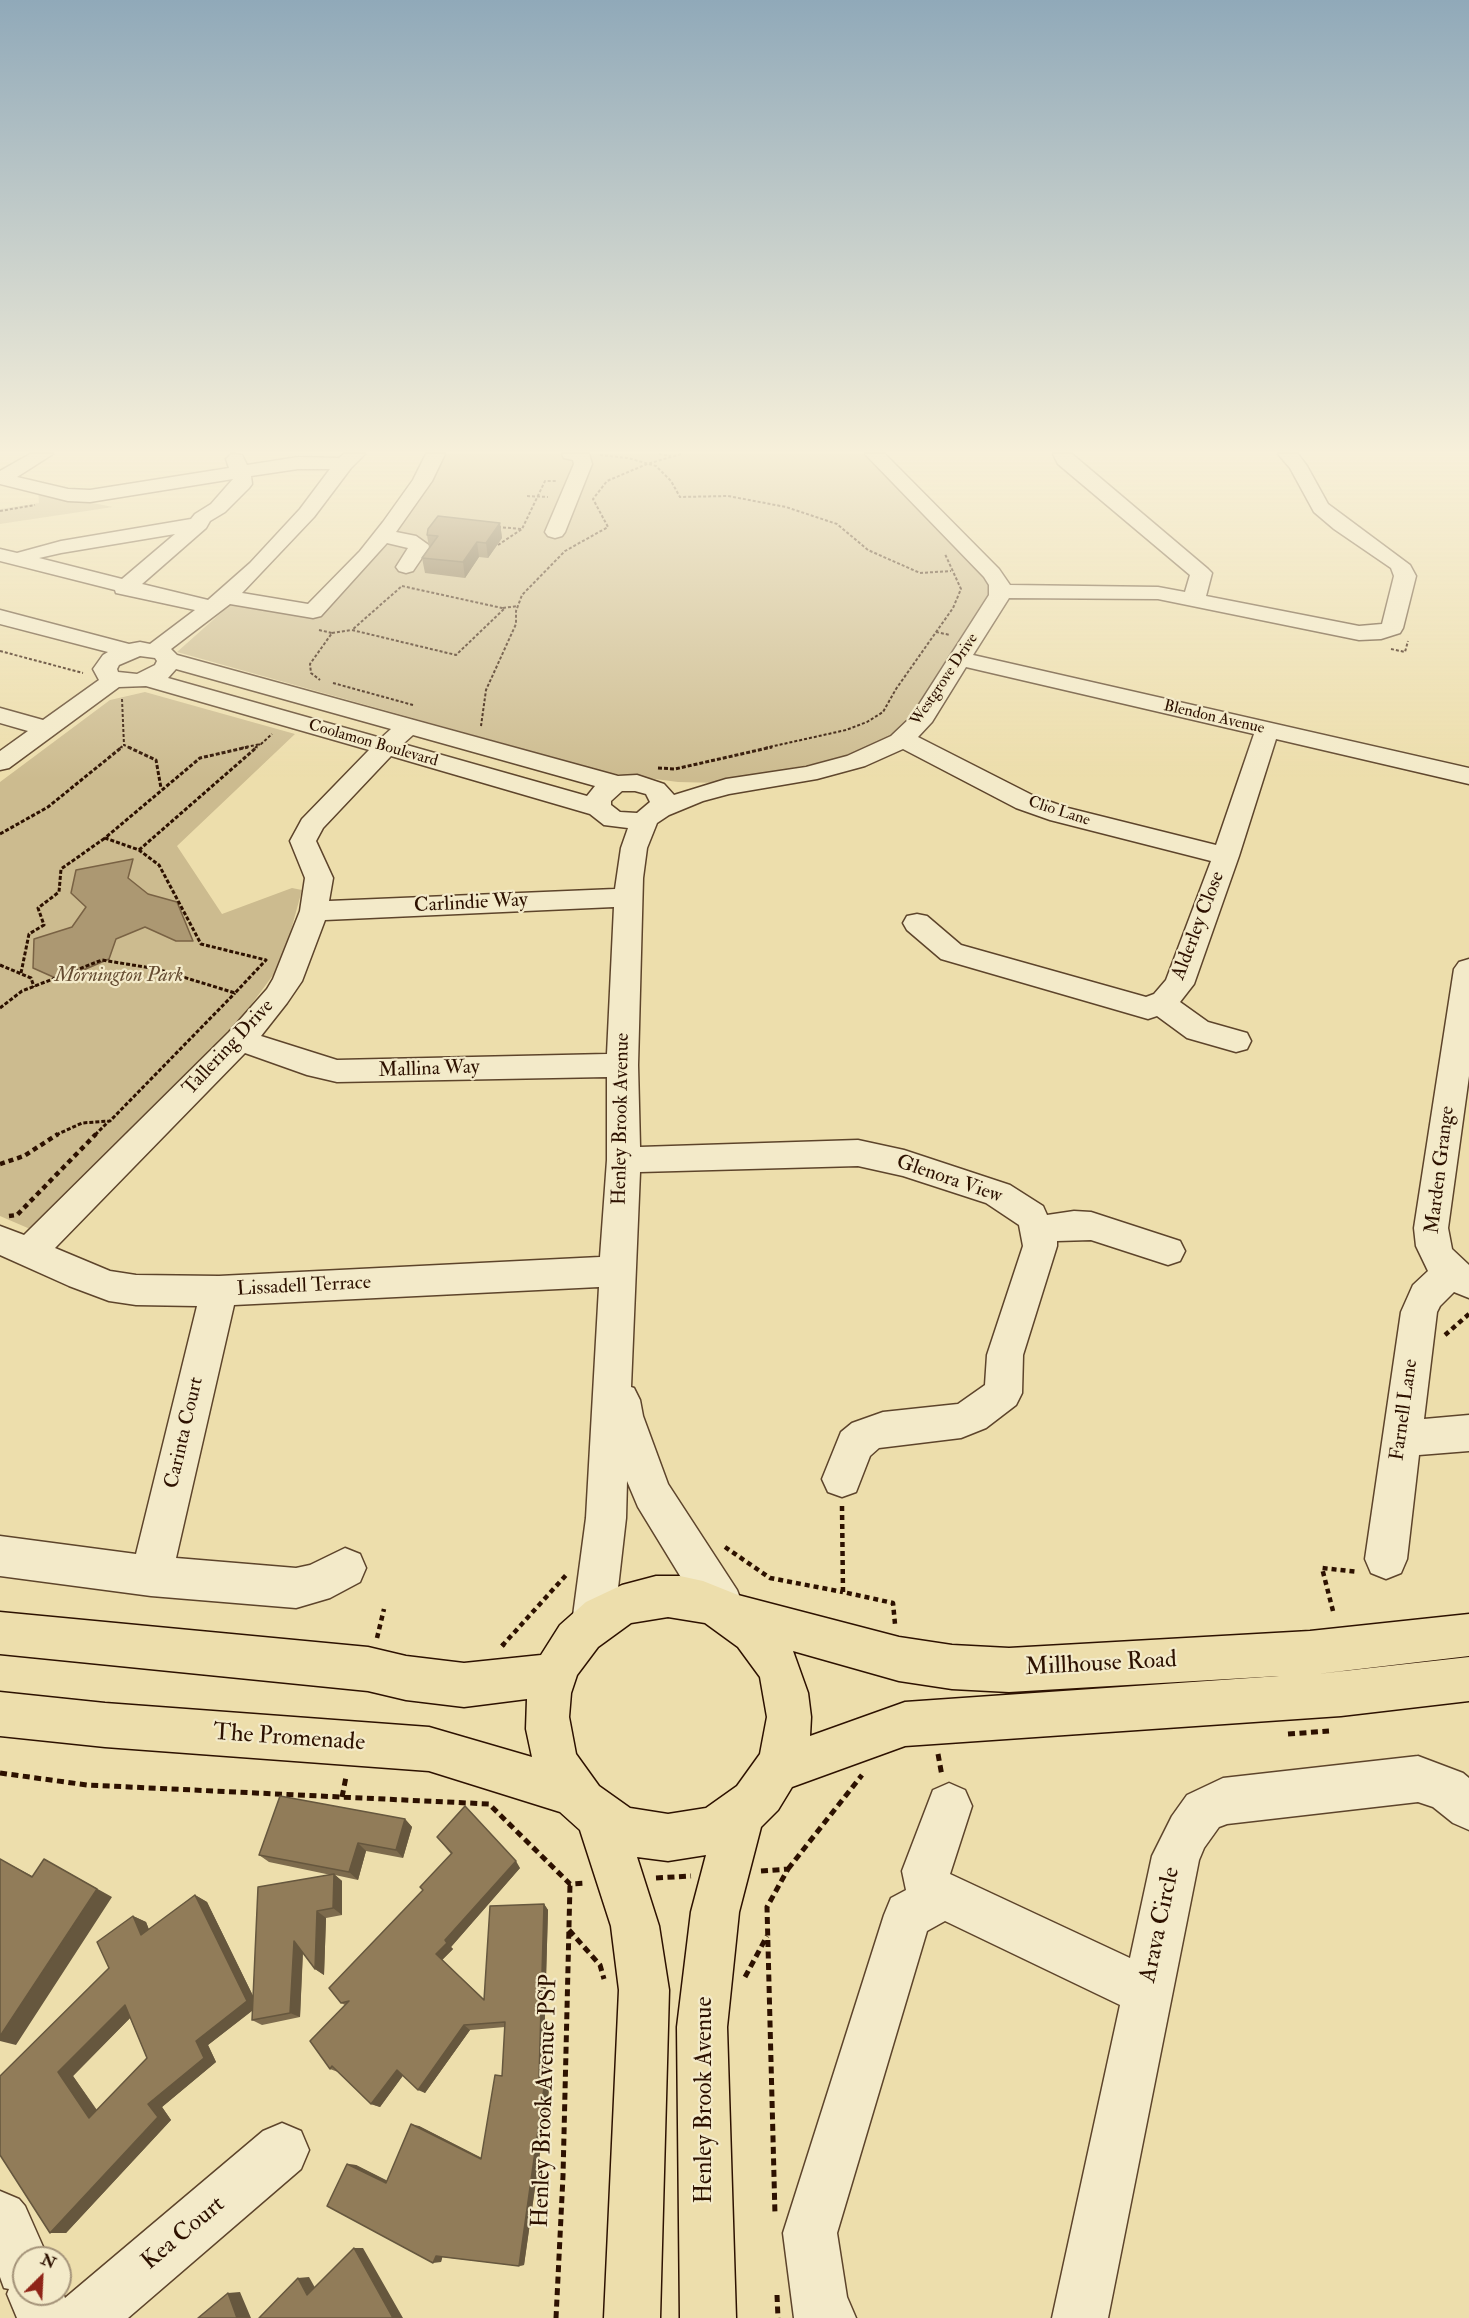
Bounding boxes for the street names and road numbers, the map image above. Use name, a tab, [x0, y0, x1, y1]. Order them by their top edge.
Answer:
street label: Westgrove Drive	[907, 630, 983, 730]
street label: Blendon Avenue	[1162, 697, 1266, 739]
street label: Coolamon Boulevard	[306, 716, 440, 772]
street label: Clio Lane	[1026, 793, 1092, 831]
street label: Alderley Close	[1167, 868, 1231, 984]
street label: Carlindie Way	[413, 889, 529, 919]
street label: Tallering Drive	[179, 995, 279, 1101]
street label: Henley Brook Avenue	[608, 1033, 636, 1205]
street label: Mallina Way	[378, 1056, 480, 1084]
street label: Marden Grange	[1421, 1105, 1461, 1235]
street label: Glenora View	[893, 1151, 1005, 1209]
street label: Lissadell Terrace	[236, 1271, 372, 1303]
street label: Farnell Lane	[1386, 1358, 1424, 1462]
street label: Carinta Court	[161, 1375, 209, 1491]
street label: Millhouse Road	[1024, 1647, 1178, 1683]
street label: The Promenade	[212, 1719, 366, 1759]
street label: Arava Circle	[1135, 1865, 1187, 1985]
street label: Henley Brook Avenue PSP	[527, 1974, 565, 2228]
street label: Henley Brook Avenue	[692, 1996, 720, 2204]
street label: Kea Court	[137, 2191, 231, 2277]

